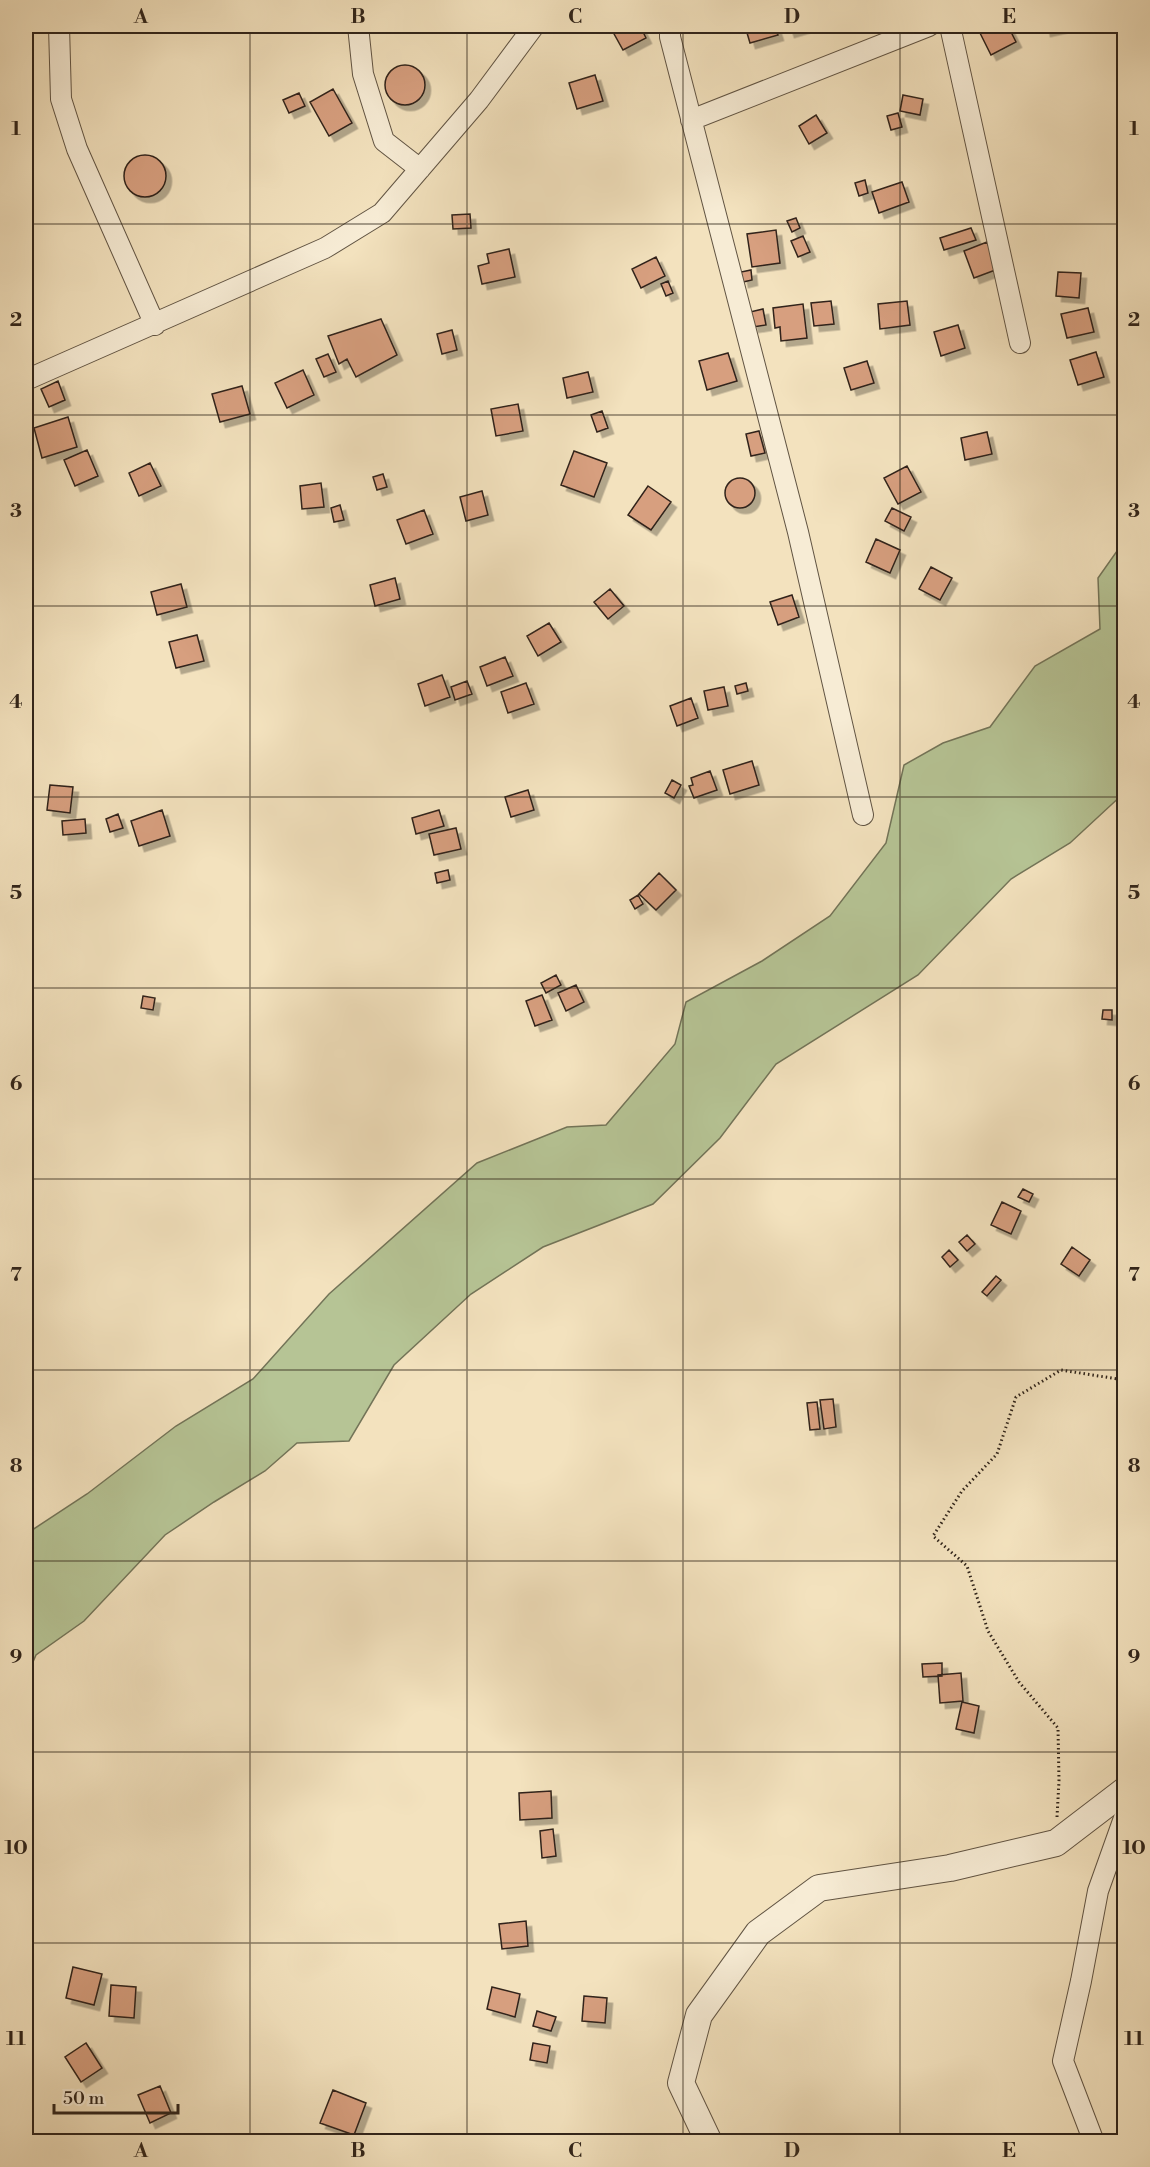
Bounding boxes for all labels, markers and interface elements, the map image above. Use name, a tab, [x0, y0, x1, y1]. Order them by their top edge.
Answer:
text: A	[133, 5, 149, 30]
text: B	[350, 5, 366, 30]
text: C	[568, 5, 582, 30]
text: D	[784, 5, 800, 30]
text: E	[1002, 5, 1016, 30]
text: 1	[11, 117, 21, 142]
text: 1	[1129, 117, 1139, 142]
text: 2	[10, 308, 22, 333]
text: 2	[1128, 308, 1140, 333]
text: 3	[10, 499, 22, 524]
text: 3	[1128, 499, 1140, 524]
text: 4	[9, 690, 23, 715]
text: 4	[1127, 690, 1141, 715]
text: 5	[10, 881, 22, 906]
text: 5	[1128, 881, 1140, 906]
text: 6	[10, 1072, 23, 1097]
text: 6	[1128, 1072, 1141, 1097]
text: 7	[10, 1263, 22, 1288]
text: 7	[1128, 1263, 1140, 1288]
text: 8	[10, 1454, 23, 1479]
text: 8	[1128, 1454, 1141, 1479]
text: 9	[10, 1645, 22, 1670]
text: 9	[1128, 1645, 1140, 1670]
text: 10	[4, 1836, 28, 1861]
text: 10	[1122, 1836, 1146, 1861]
text: 11	[6, 2027, 26, 2052]
text: 11	[1124, 2027, 1144, 2052]
scale bar	[54, 2077, 178, 2115]
text: 50 m	[63, 2087, 105, 2110]
text: A	[133, 2139, 149, 2164]
text: B	[350, 2139, 366, 2164]
text: C	[568, 2139, 582, 2164]
text: D	[784, 2139, 800, 2164]
text: E	[1002, 2139, 1016, 2164]

